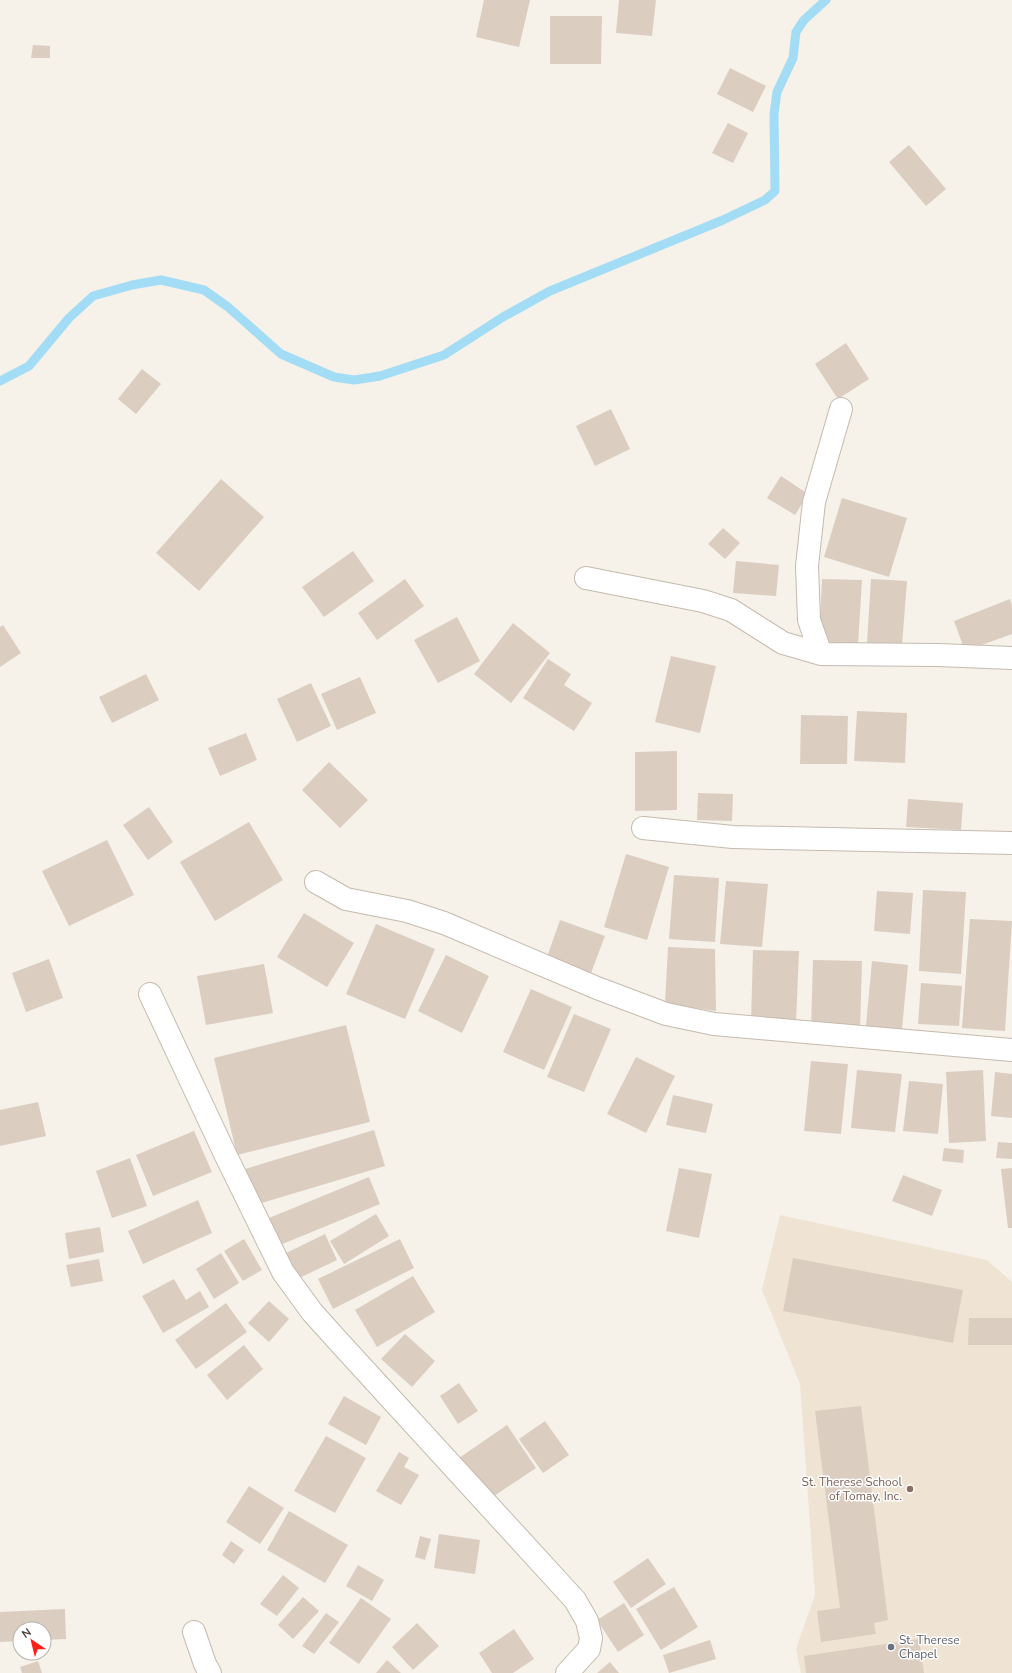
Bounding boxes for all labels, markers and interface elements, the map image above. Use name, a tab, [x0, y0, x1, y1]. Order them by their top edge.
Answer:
place label: St. Therese School of Tomay, Inc.	[802, 1474, 902, 1504]
marker: St. Therese School of Tomay, Inc.	[905, 1484, 915, 1494]
north arrow	[12, 1621, 52, 1661]
text: N	[19, 1625, 34, 1642]
place label: St. Therese Chapel	[899, 1632, 960, 1662]
marker: St. Therese Chapel	[886, 1642, 896, 1652]

